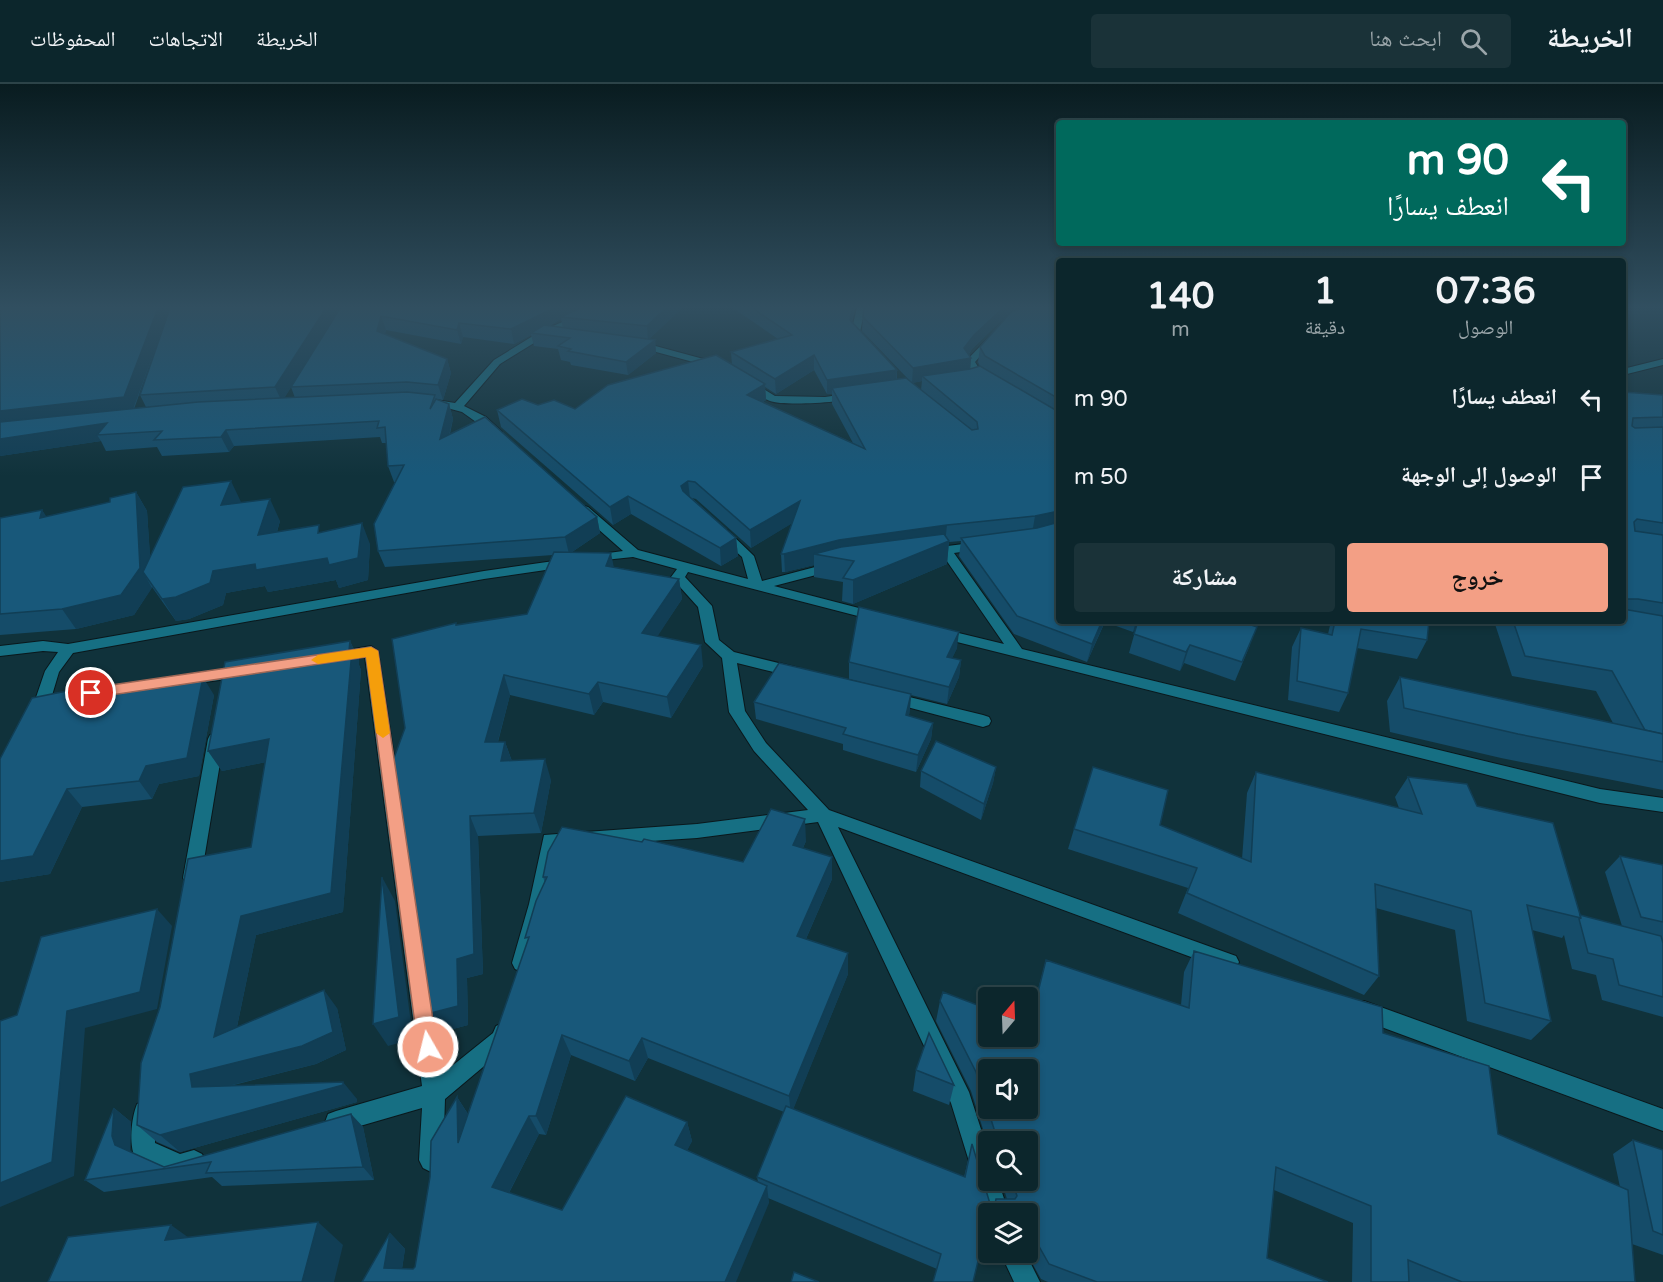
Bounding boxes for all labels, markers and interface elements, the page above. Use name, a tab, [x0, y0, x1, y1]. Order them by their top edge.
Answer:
search box	[1091, 14, 1511, 68]
text: الخريطة	[1547, 21, 1633, 55]
icon: search	[1457, 25, 1490, 58]
text: ابحث هنا	[1369, 26, 1442, 52]
text: المحفوظات	[30, 27, 115, 52]
text: الاتجاهات	[148, 27, 223, 52]
text: الخريطة	[256, 27, 318, 52]
text: 90 m	[1407, 135, 1509, 186]
icon: left	[1530, 144, 1608, 222]
text: انعطف يسارًا	[1387, 190, 1509, 223]
text: 1	[1314, 270, 1336, 313]
text: 07:36	[1436, 270, 1536, 313]
text: 140	[1146, 275, 1214, 318]
text: دقيقة	[1305, 316, 1345, 340]
text: الوصول	[1458, 316, 1513, 340]
text: m	[1171, 318, 1190, 342]
icon: left	[1575, 383, 1608, 416]
text: انعطف يسارًا	[1452, 384, 1557, 410]
text: 90 m	[1074, 386, 1128, 412]
icon: arrive	[1575, 461, 1608, 494]
text: الوصول إلى الوجهة	[1401, 462, 1557, 488]
text: 50 m	[1074, 464, 1128, 490]
button: مشاركة	[1074, 543, 1335, 612]
button: خروج	[1347, 543, 1608, 612]
pin	[65, 667, 116, 718]
icon: arrive	[74, 676, 107, 709]
north arrow	[978, 987, 1038, 1047]
map controls	[978, 987, 1038, 1263]
position arrow	[396, 1015, 460, 1079]
button: sound	[978, 1059, 1038, 1119]
button: search	[978, 1131, 1038, 1191]
button: layers	[978, 1203, 1038, 1263]

